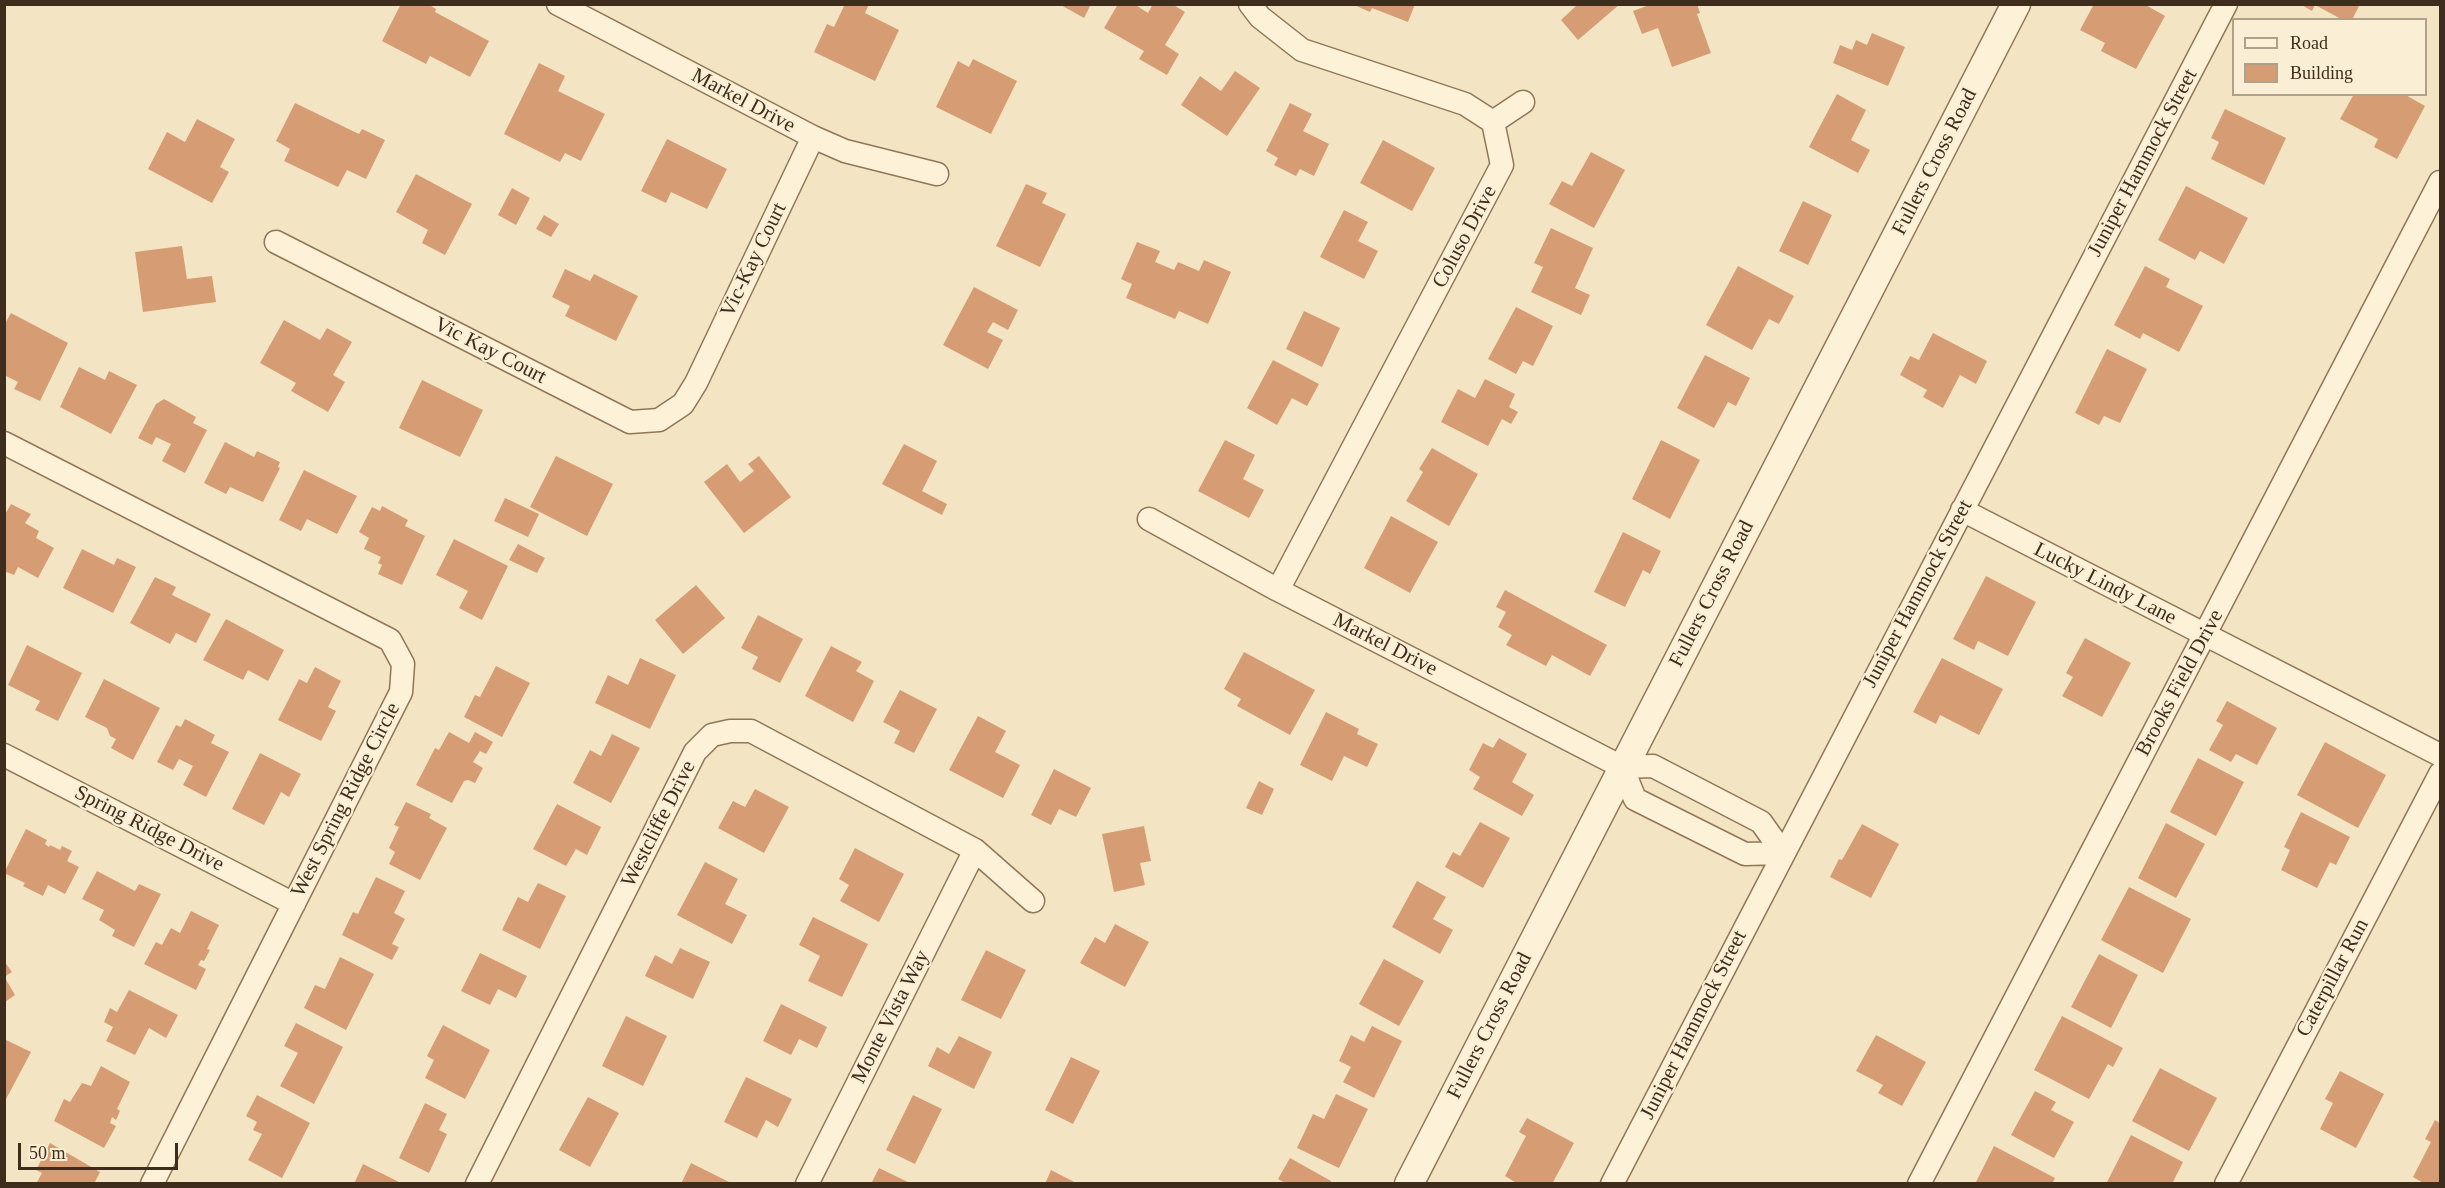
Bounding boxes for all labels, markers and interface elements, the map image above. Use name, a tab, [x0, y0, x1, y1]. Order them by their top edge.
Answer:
legend	[2232, 18, 2427, 96]
text: Road	[2290, 33, 2328, 53]
street label: Markel Drive	[687, 63, 799, 139]
text: Building	[2290, 63, 2353, 83]
street label: Juniper Hammock Street	[2083, 65, 2203, 261]
street label: Fullers Cross Road	[1887, 85, 1983, 239]
street label: Coluso Drive	[1427, 181, 1503, 293]
street label: Vic-Kay Court	[715, 199, 793, 321]
street label: Vic Kay Court	[430, 312, 550, 390]
street label: Juniper Hammock Street	[1858, 496, 1978, 692]
street label: Fullers Cross Road	[1664, 517, 1760, 671]
street label: Lucky Lindy Lane	[2030, 537, 2180, 631]
street label: Brooks Field Drive	[2131, 605, 2229, 761]
street label: Markel Drive	[1329, 608, 1441, 682]
street label: West Spring Ridge Circle	[286, 699, 406, 901]
street label: Westcliffe Drive	[616, 757, 702, 891]
street label: Spring Ridge Drive	[70, 780, 228, 878]
street label: Caterpillar Run	[2291, 915, 2375, 1041]
street label: Juniper Hammock Street	[1635, 926, 1753, 1124]
street label: Monte Vista Way	[847, 946, 935, 1088]
street label: Fullers Cross Road	[1442, 949, 1538, 1103]
scale bar	[21, 1131, 182, 1169]
text: 50 m	[29, 1143, 66, 1163]

